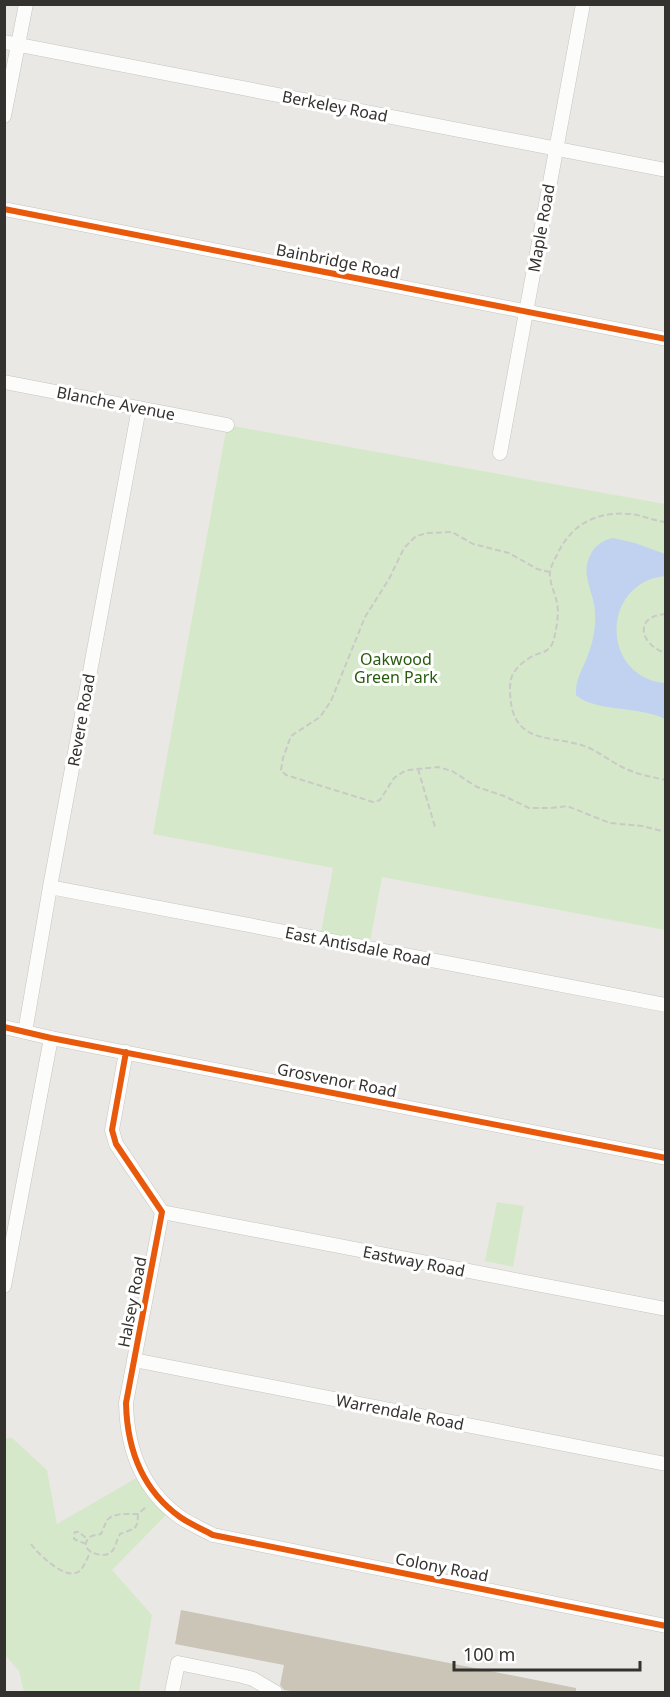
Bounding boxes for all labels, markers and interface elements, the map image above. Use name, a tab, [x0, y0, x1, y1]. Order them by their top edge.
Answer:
street label: Berkeley Road	[280, 85, 390, 127]
street label: Maple Road	[522, 182, 560, 274]
street label: Bainbridge Road	[274, 238, 402, 284]
street label: Blanche Avenue	[55, 381, 177, 425]
park label: Oakwood Green Park	[354, 648, 438, 688]
street label: Revere Road	[62, 672, 100, 768]
street label: East Antisdale Road	[283, 921, 433, 971]
street label: Grosvenor Road	[275, 1058, 399, 1102]
street label: Eastway Road	[361, 1240, 467, 1282]
street label: Halsey Road	[112, 1255, 152, 1349]
street label: Warrendale Road	[334, 1389, 466, 1435]
street label: Colony Road	[394, 1547, 490, 1587]
scale bar	[454, 1634, 640, 1672]
text: 100 m	[463, 1642, 515, 1666]

